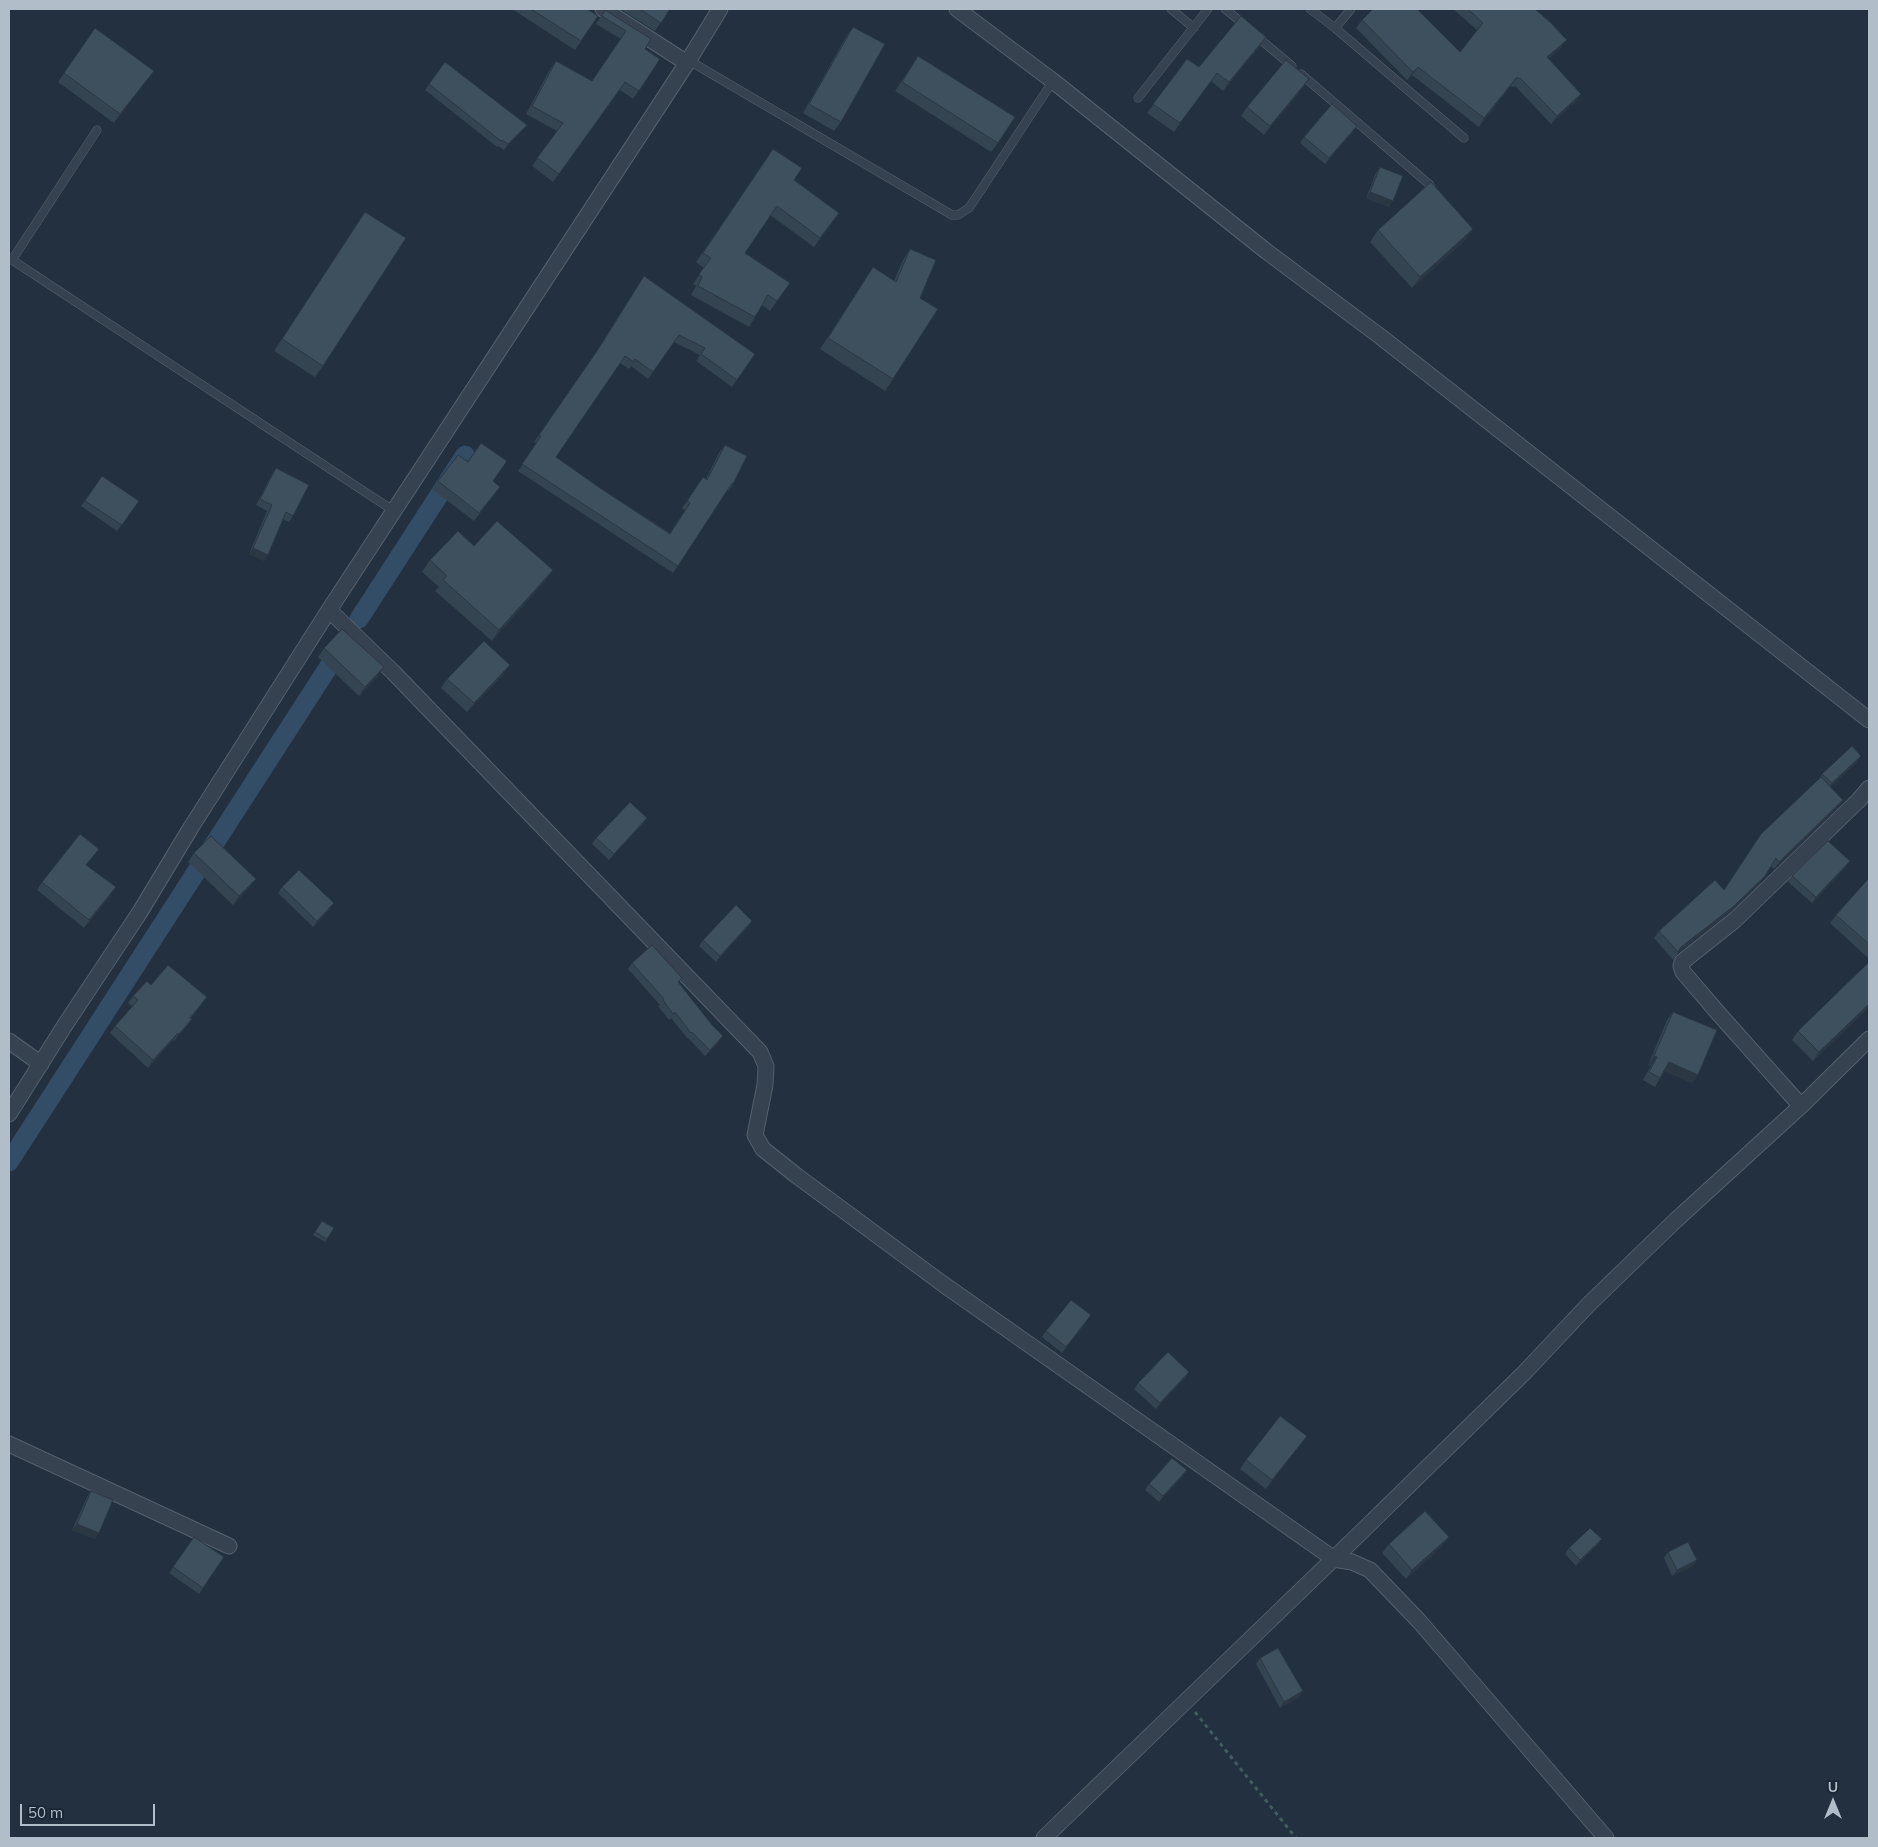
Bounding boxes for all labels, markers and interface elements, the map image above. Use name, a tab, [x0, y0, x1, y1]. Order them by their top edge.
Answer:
north arrow	[1808, 1777, 1858, 1827]
text: U	[1828, 1778, 1838, 1796]
scale bar	[22, 1794, 158, 1826]
text: 50 m	[28, 1803, 63, 1822]

